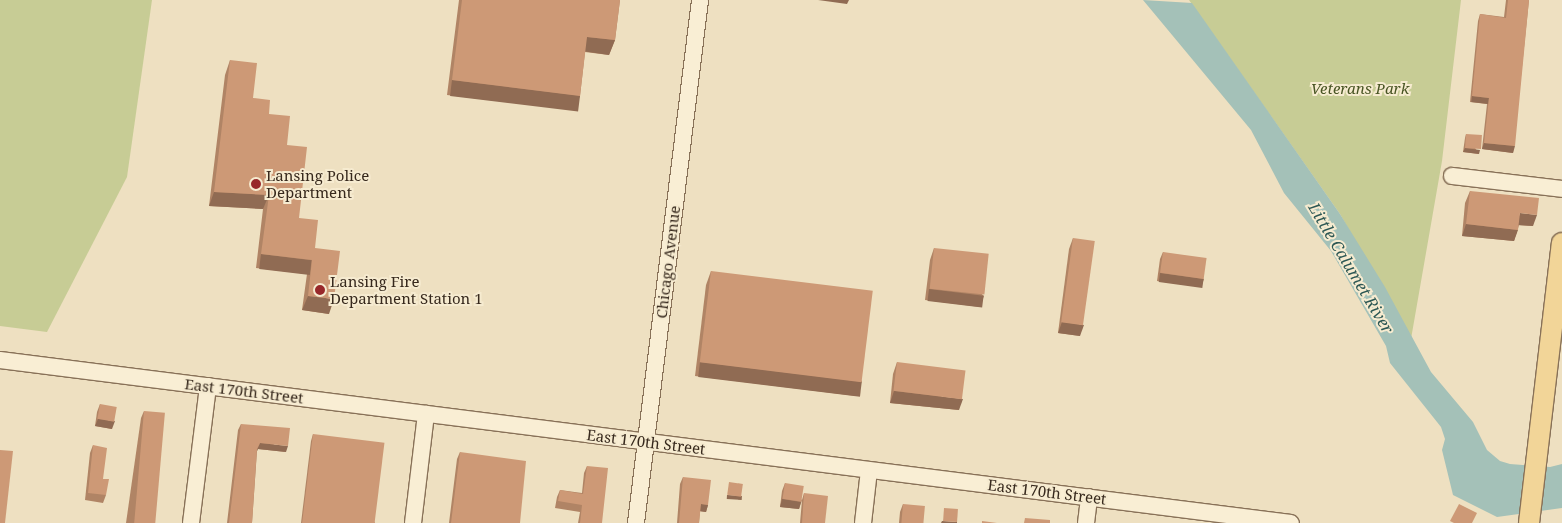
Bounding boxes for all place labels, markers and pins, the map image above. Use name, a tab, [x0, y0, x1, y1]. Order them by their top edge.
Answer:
place label: Lansing Police Department	[266, 166, 369, 201]
marker: Lansing Police Department	[250, 178, 262, 190]
place label: Lansing Fire Department Station 1	[330, 272, 483, 307]
marker: Lansing Fire Department Station 1	[314, 284, 326, 296]

